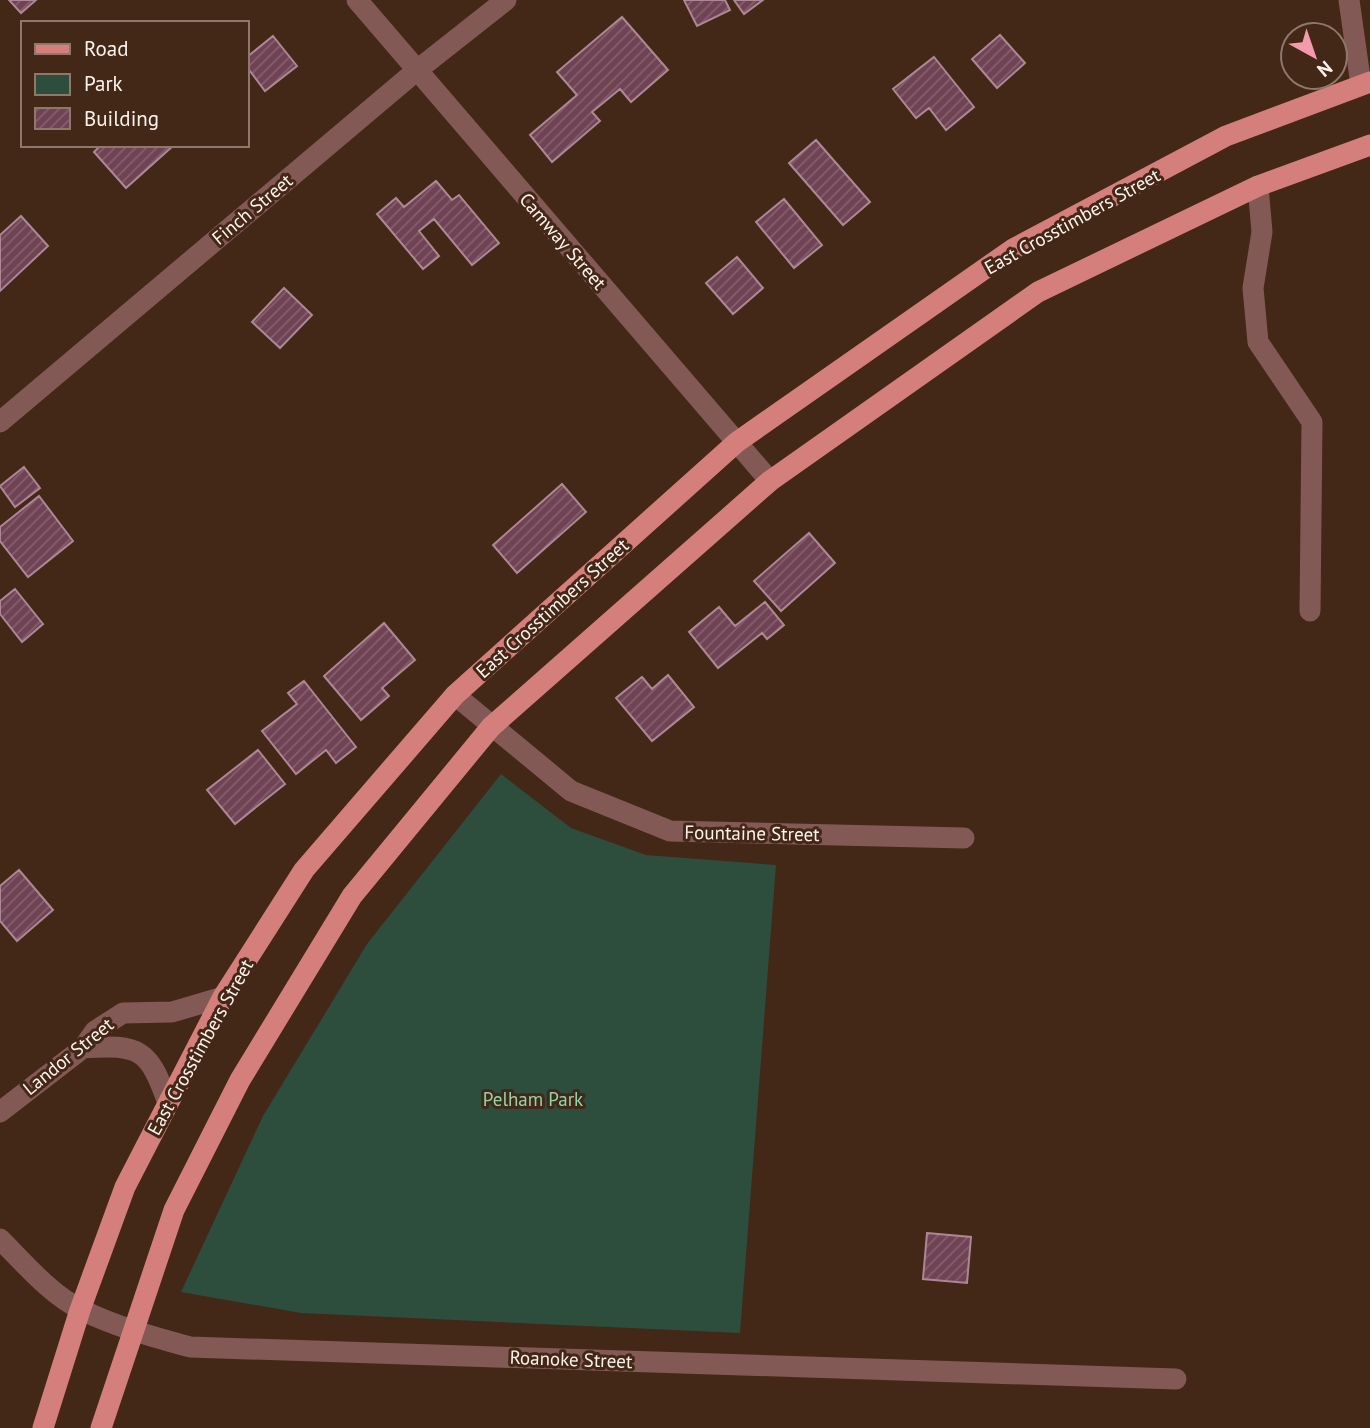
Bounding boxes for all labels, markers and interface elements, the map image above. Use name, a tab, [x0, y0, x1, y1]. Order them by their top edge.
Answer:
legend	[21, 21, 248, 147]
north arrow	[1279, 21, 1349, 91]
text: Road	[84, 35, 128, 62]
text: N	[1312, 56, 1337, 82]
text: Park	[84, 70, 123, 97]
text: Building	[84, 105, 159, 132]
street label: East Crosstimbers Street	[980, 162, 1165, 279]
street label: Finch Street	[207, 168, 298, 250]
street label: Camway Street	[514, 188, 612, 295]
street label: East Crosstimbers Street	[471, 533, 634, 683]
street label: Fountaine Street	[684, 820, 820, 846]
street label: East Crosstimbers Street	[142, 954, 259, 1139]
street label: Landor Street	[18, 1012, 119, 1100]
park label: Pelham Park	[483, 1087, 583, 1111]
street label: Roanoke Street	[509, 1345, 633, 1373]

